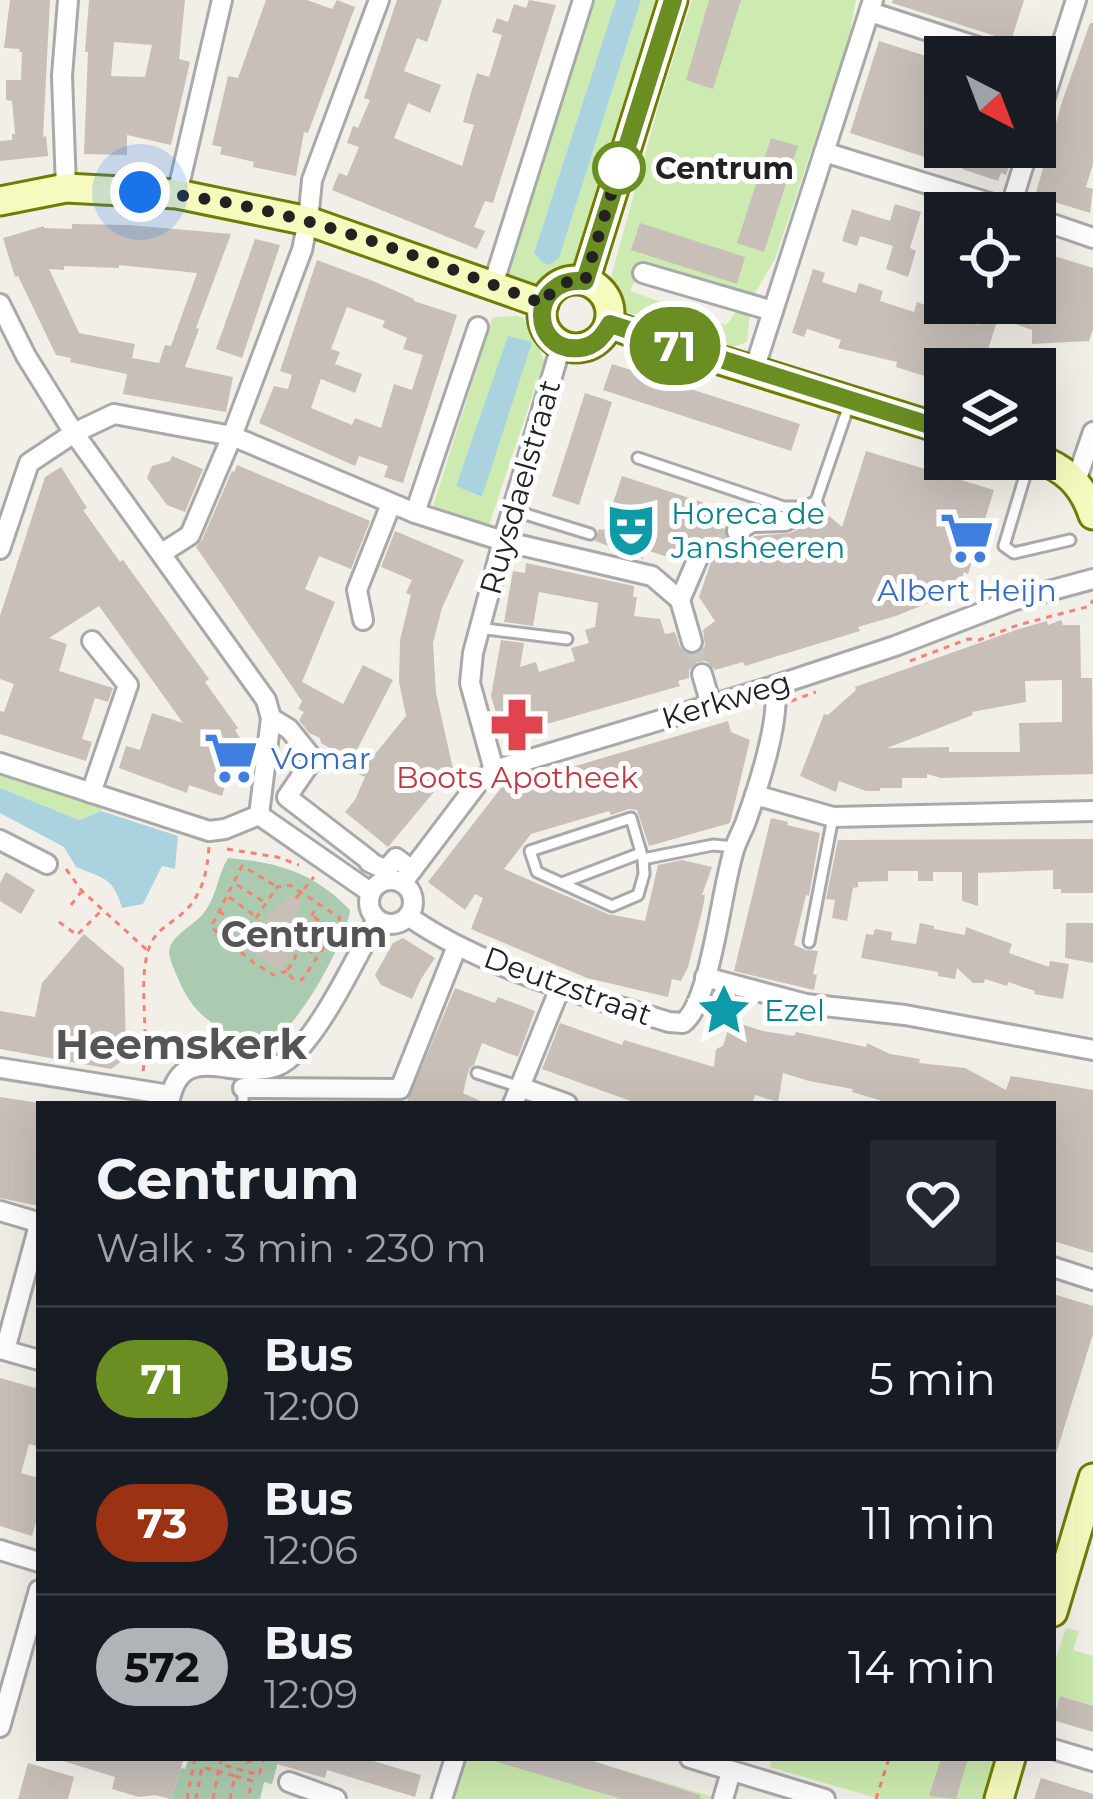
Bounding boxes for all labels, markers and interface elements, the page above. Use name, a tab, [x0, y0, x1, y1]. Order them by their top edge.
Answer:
north arrow	[924, 36, 1056, 168]
map controls	[924, 36, 1056, 480]
marker: Centrum	[594, 143, 644, 193]
place label: Centrum	[655, 150, 794, 187]
your location	[110, 162, 170, 222]
button: locate	[924, 192, 1056, 324]
line badge: 71	[621, 307, 729, 385]
text: 71	[654, 320, 696, 372]
button: layers	[924, 348, 1056, 480]
street label: Ruysdaelstraat	[472, 375, 568, 599]
place label: Horeca de Jansheeren	[670, 495, 845, 566]
theatre icon: Horeca de Jansheeren	[602, 501, 660, 559]
supermarket icon: Albert Heijn	[938, 509, 996, 567]
place label: Albert Heijn	[877, 572, 1057, 609]
street label: Kerkweg	[657, 663, 795, 737]
pharmacy icon: Boots Apotheek	[488, 696, 546, 754]
supermarket icon: Vomar	[202, 729, 260, 787]
place label: Vomar	[271, 740, 371, 777]
place label: Boots Apotheek	[396, 759, 638, 796]
district label: Centrum	[221, 912, 387, 956]
street label: Deutzstraat	[479, 939, 657, 1033]
place icon: Ezel	[695, 981, 753, 1039]
place label: Ezel	[764, 992, 825, 1029]
district label: Heemskerk	[55, 1018, 307, 1070]
button: heart	[870, 1140, 996, 1266]
text: Centrum	[96, 1144, 360, 1213]
text: Walk · 3 min · 230 m	[96, 1224, 487, 1272]
text: Bus	[264, 1327, 353, 1382]
text: 5 min	[868, 1351, 996, 1406]
text: 71	[141, 1353, 183, 1405]
text: 12:00	[264, 1382, 360, 1430]
text: Bus	[264, 1471, 353, 1526]
text: 11 min	[861, 1495, 996, 1550]
text: 73	[137, 1497, 187, 1549]
text: 12:06	[264, 1526, 358, 1574]
text: Bus	[264, 1615, 353, 1670]
text: 14 min	[848, 1639, 996, 1694]
text: 572	[124, 1641, 200, 1693]
text: 12:09	[264, 1670, 358, 1718]

